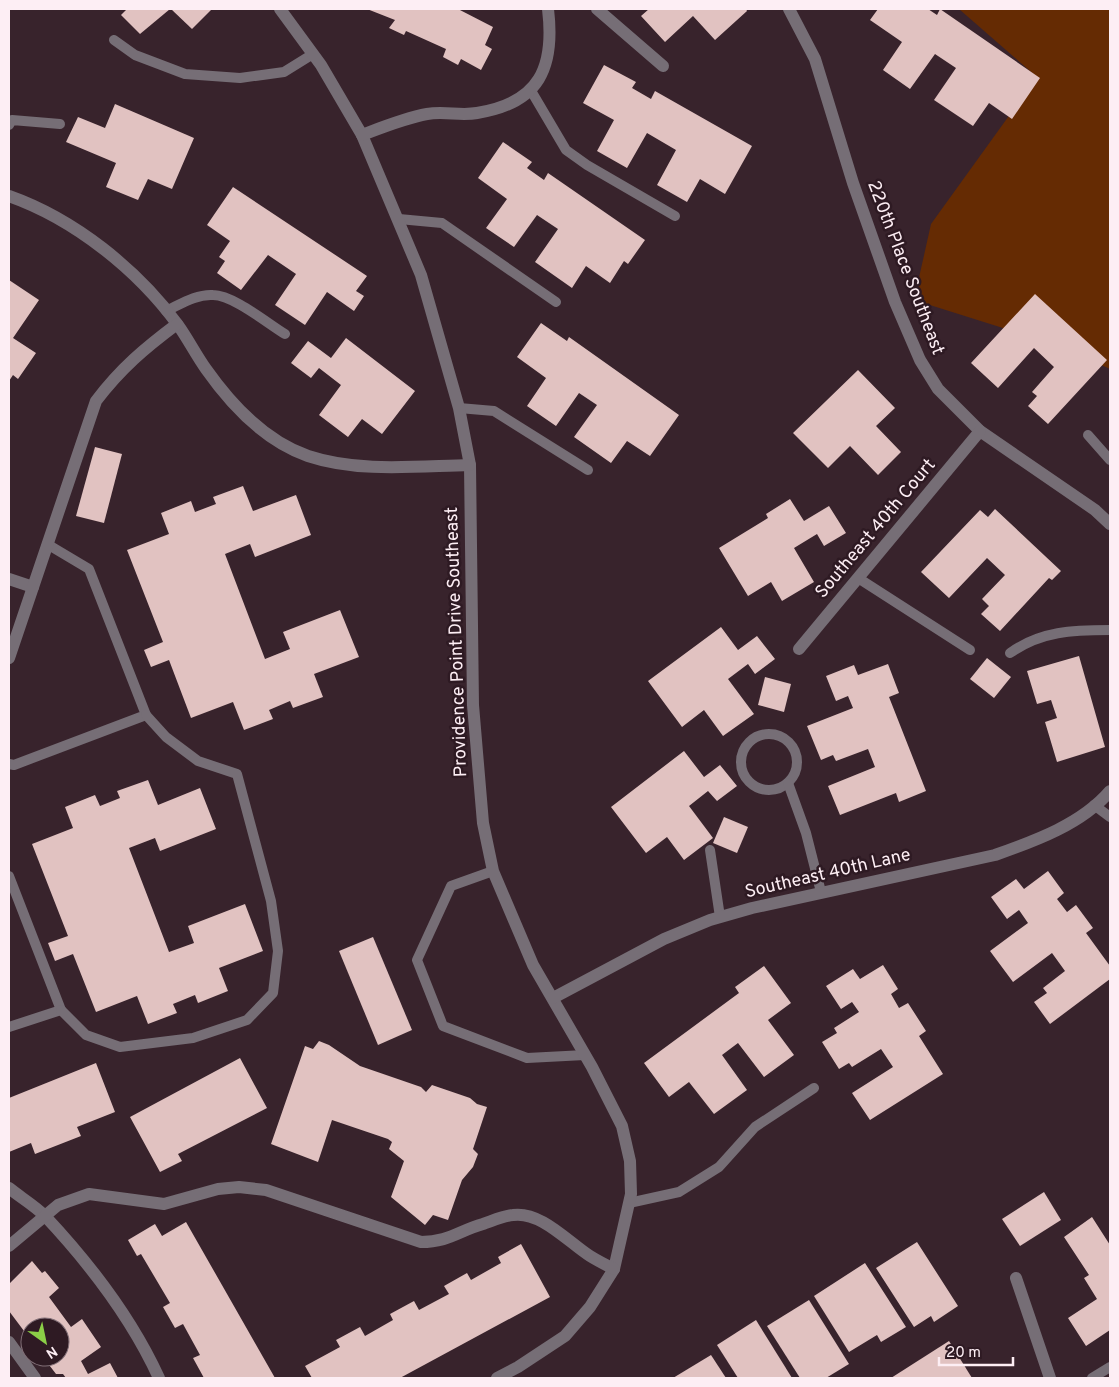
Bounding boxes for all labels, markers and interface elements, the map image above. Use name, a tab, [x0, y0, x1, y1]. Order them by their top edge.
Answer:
street label: 220th Place Southeast	[861, 178, 949, 358]
street label: Southeast 40th Court	[811, 454, 941, 604]
street label: Providence Point Drive Southeast	[441, 506, 473, 778]
street label: Southeast 40th Lane	[743, 844, 913, 904]
north arrow	[20, 1317, 70, 1367]
scale bar	[939, 1334, 1013, 1366]
text: N	[42, 1342, 60, 1362]
text: 20 m	[946, 1344, 981, 1363]

